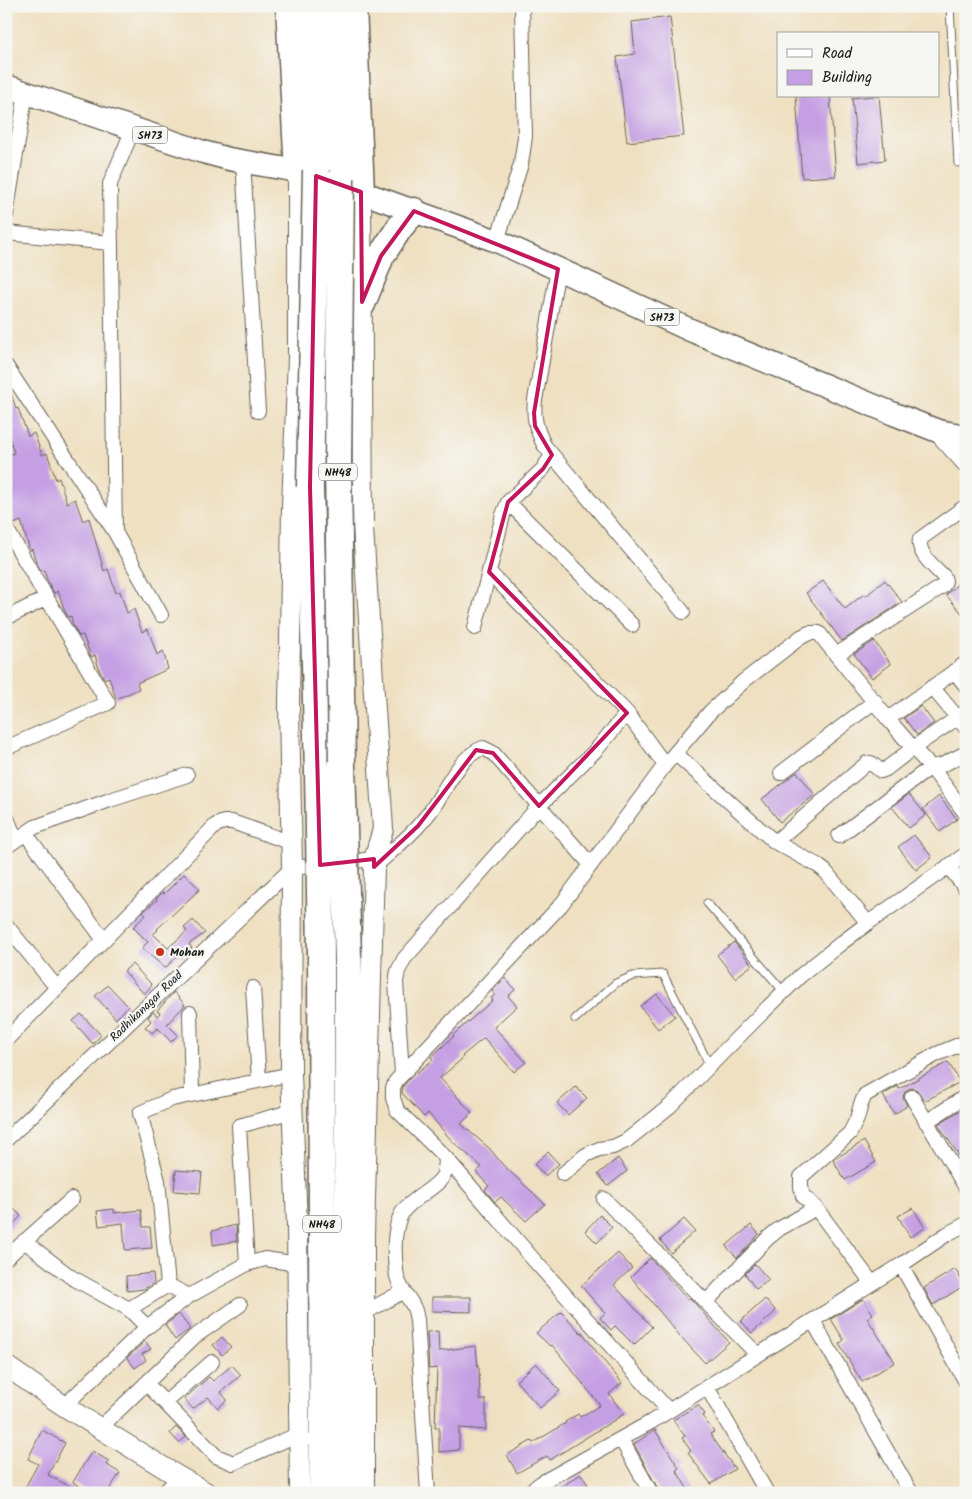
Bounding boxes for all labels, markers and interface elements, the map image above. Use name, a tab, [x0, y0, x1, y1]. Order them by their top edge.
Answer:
legend	[777, 32, 940, 98]
text: Road	[822, 42, 853, 66]
text: Building	[822, 66, 872, 90]
road number: SH73	[132, 126, 168, 144]
road number: SH73	[644, 308, 680, 326]
road number: NH48	[319, 464, 357, 481]
place label: Mohan	[170, 943, 204, 962]
marker: Mohan	[154, 946, 166, 958]
street label: Radhikanagar Road	[105, 966, 188, 1046]
road number: NH48	[303, 1216, 341, 1232]

